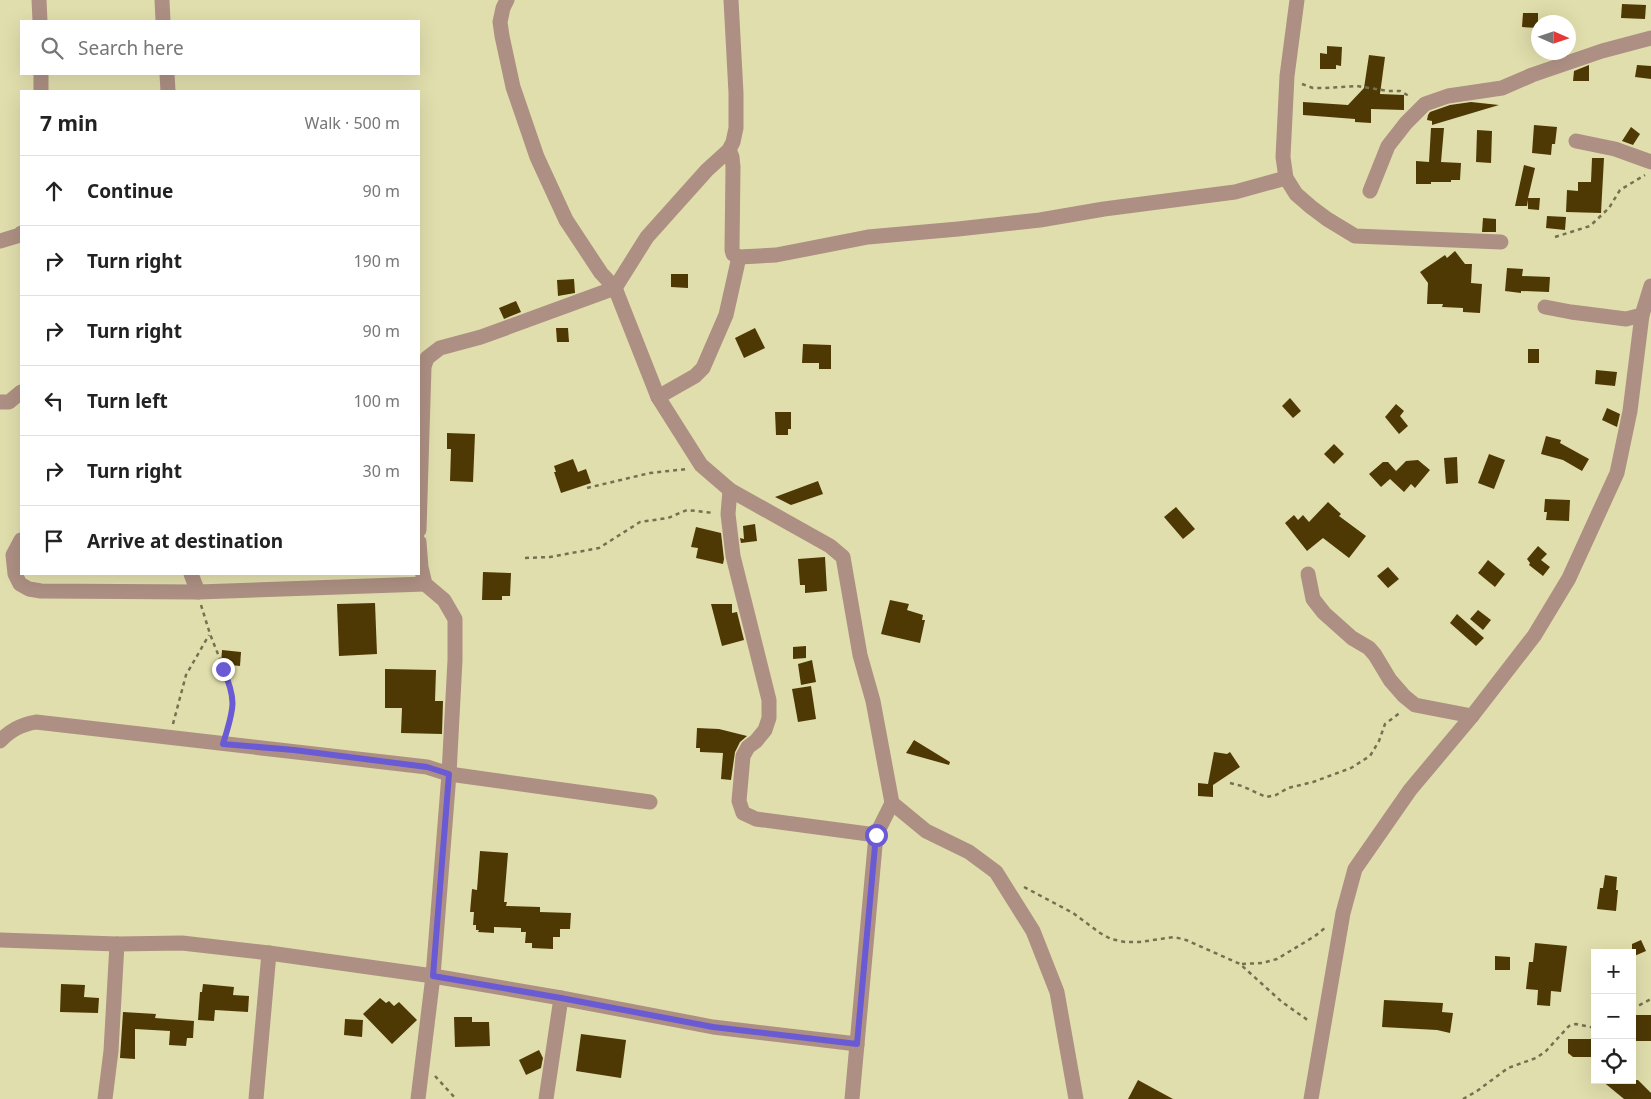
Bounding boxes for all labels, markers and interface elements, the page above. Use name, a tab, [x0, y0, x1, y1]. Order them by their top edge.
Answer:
north arrow	[1531, 15, 1576, 60]
search box	[20, 20, 420, 75]
icon: search	[38, 34, 66, 62]
text: Search here	[78, 35, 184, 61]
text: 7 min	[40, 109, 98, 137]
text: Walk · 500 m	[305, 112, 400, 134]
icon: ahead	[40, 177, 68, 205]
text: Continue	[87, 178, 173, 204]
text: 90 m	[363, 180, 400, 202]
icon: right	[40, 247, 68, 275]
text: Turn right	[87, 248, 182, 274]
text: 190 m	[353, 250, 400, 272]
icon: right	[40, 317, 68, 345]
text: Turn right	[87, 318, 182, 344]
text: 90 m	[363, 320, 400, 342]
icon: left	[40, 387, 68, 415]
text: Turn left	[87, 388, 168, 414]
text: 100 m	[353, 390, 400, 412]
icon: right	[40, 457, 68, 485]
text: Turn right	[87, 458, 182, 484]
text: 30 m	[363, 460, 400, 482]
icon: arrive	[40, 527, 68, 555]
text: Arrive at destination	[87, 528, 283, 554]
route end	[212, 658, 235, 681]
route start	[865, 824, 888, 847]
map controls	[1591, 949, 1636, 1084]
button: +	[1591, 949, 1636, 994]
button: −	[1591, 994, 1636, 1039]
button: locate	[1591, 1039, 1636, 1084]

